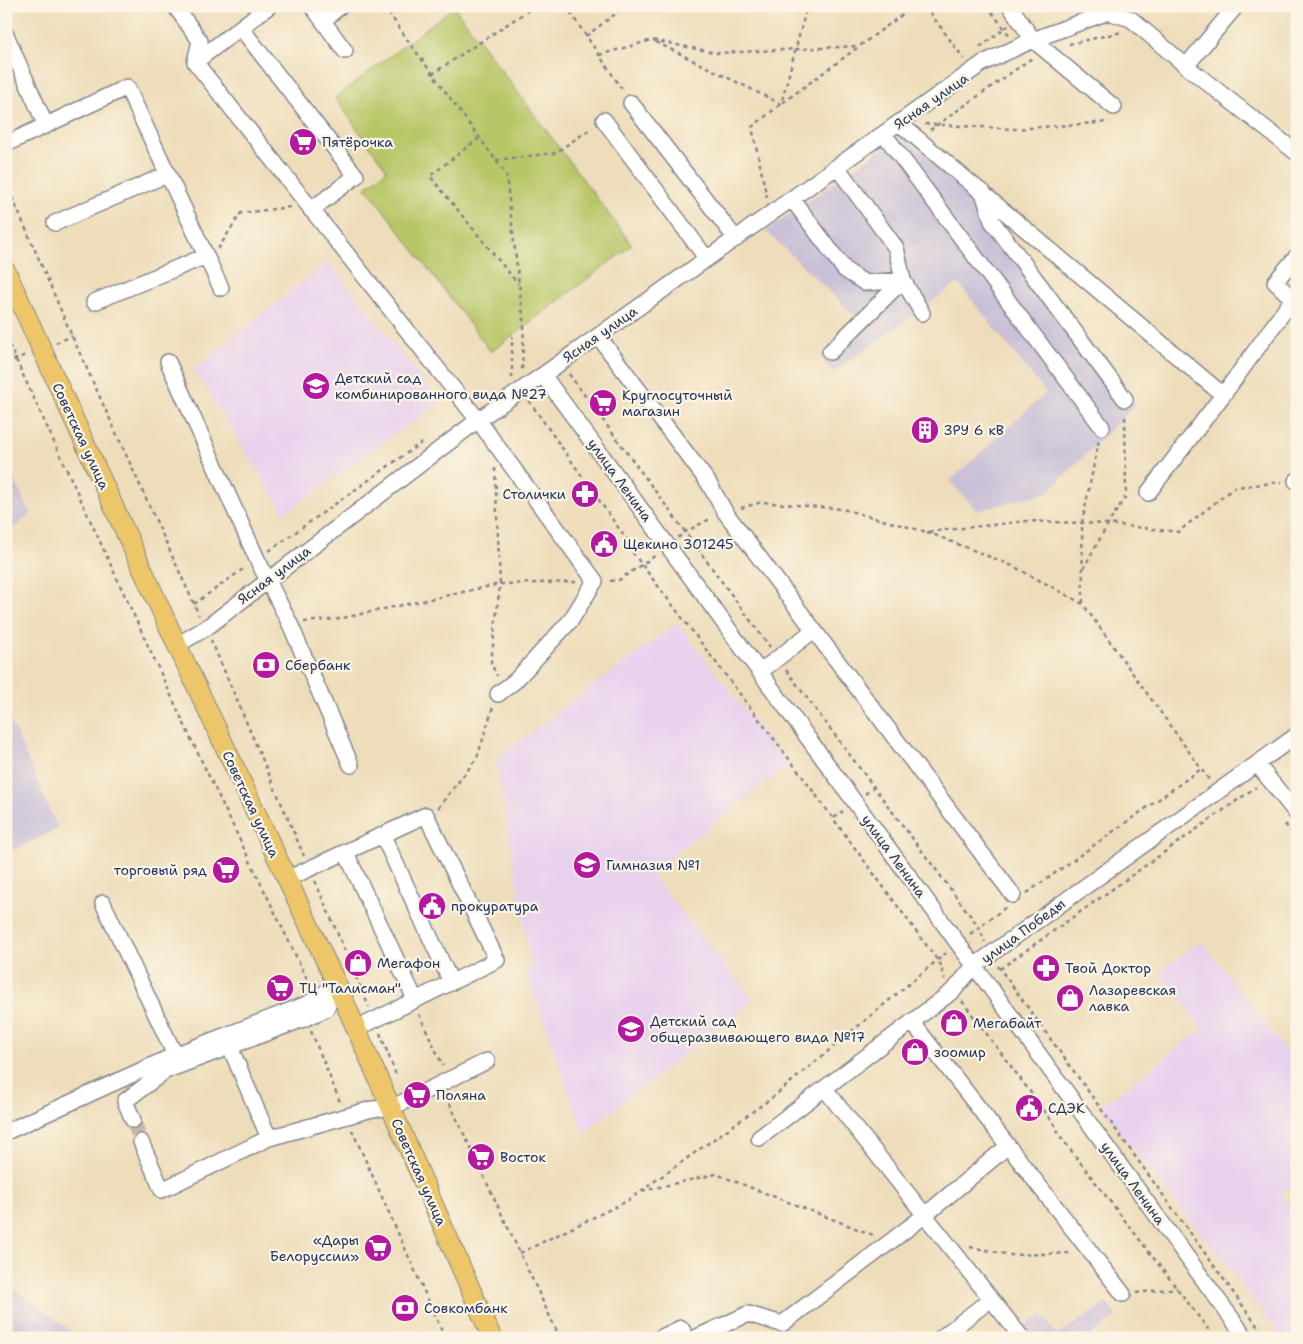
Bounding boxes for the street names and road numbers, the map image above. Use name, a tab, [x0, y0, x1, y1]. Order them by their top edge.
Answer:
street label: Ясная улица	[890, 69, 972, 133]
street label: Ясная улица	[559, 302, 641, 366]
street label: Советская улица	[48, 380, 114, 493]
street label: улица Ленина	[584, 435, 656, 525]
street label: Ясная улица	[234, 542, 314, 608]
street label: Советская улица	[218, 748, 284, 861]
street label: улица Ленина	[858, 811, 930, 901]
street label: улица Победы	[977, 894, 1069, 968]
street label: Советская улица	[387, 1115, 451, 1229]
street label: улица Ленина	[1097, 1138, 1169, 1228]

